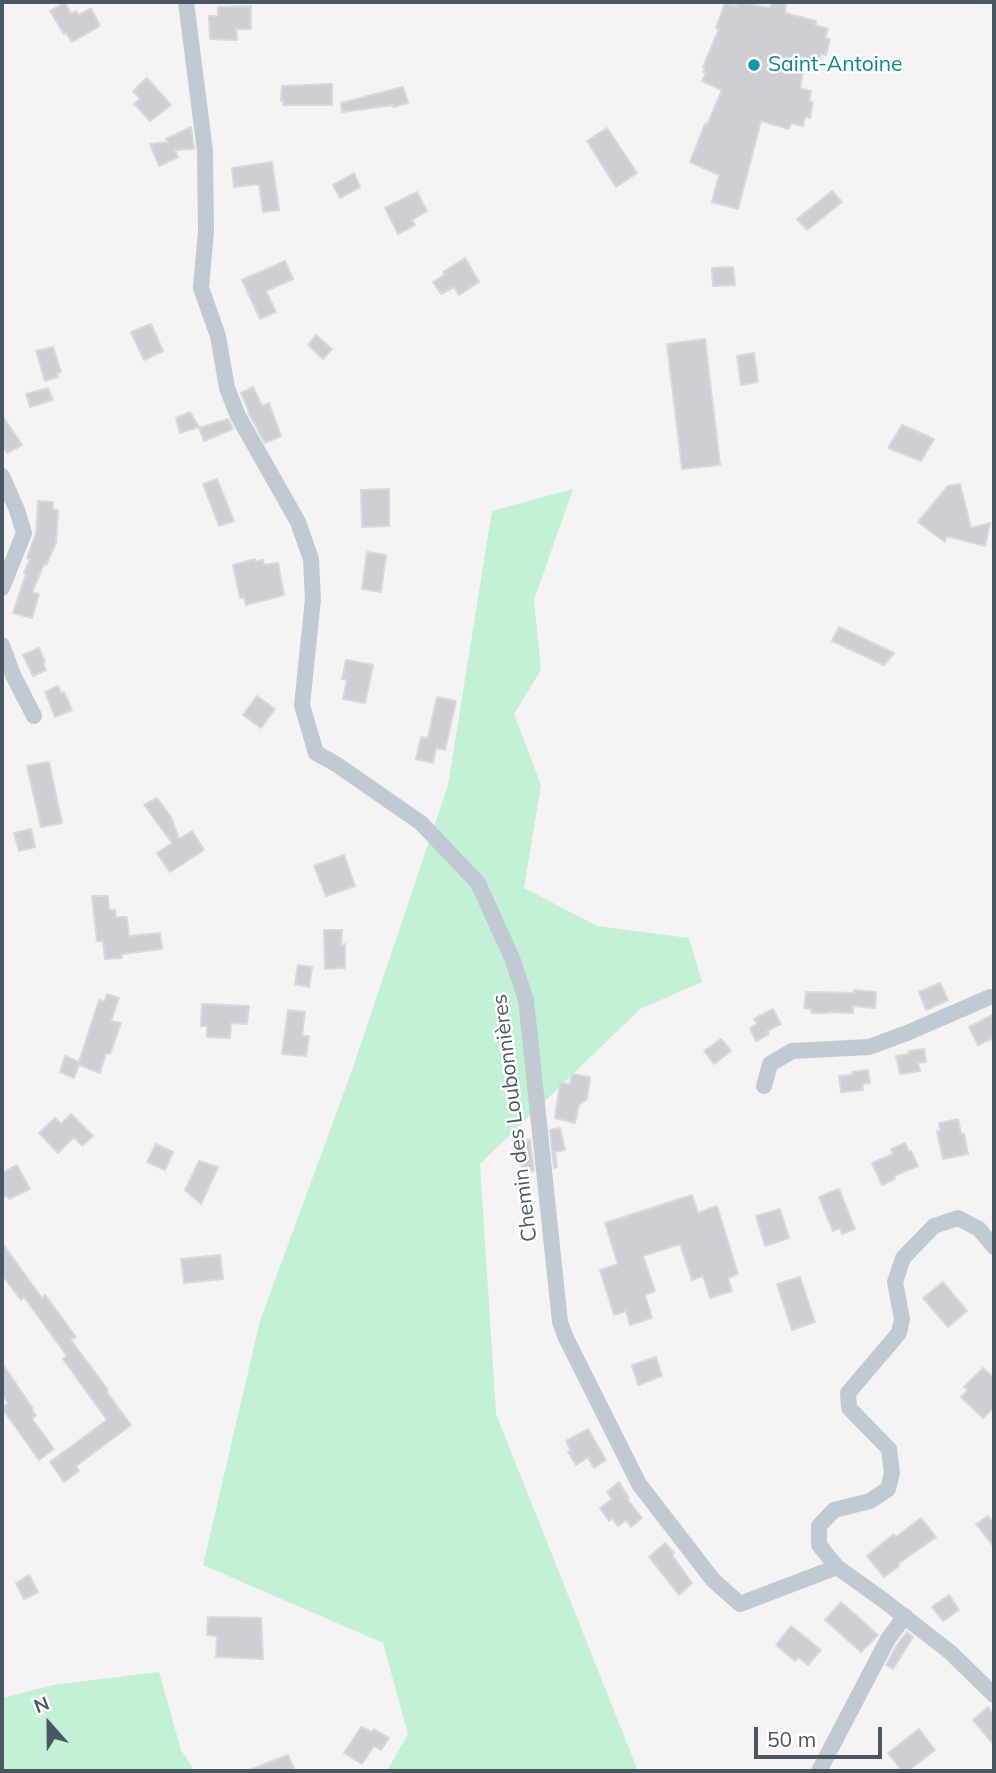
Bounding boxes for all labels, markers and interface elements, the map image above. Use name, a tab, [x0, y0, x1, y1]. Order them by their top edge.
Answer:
place label: Saint-Antoine	[768, 52, 902, 78]
marker: Saint-Antoine	[746, 57, 762, 73]
street label: Chemin des Loubonnières	[487, 993, 543, 1243]
north arrow	[14, 1689, 84, 1759]
text: N	[30, 1691, 52, 1718]
scale bar	[758, 1714, 886, 1758]
text: 50 m	[767, 1726, 816, 1752]

